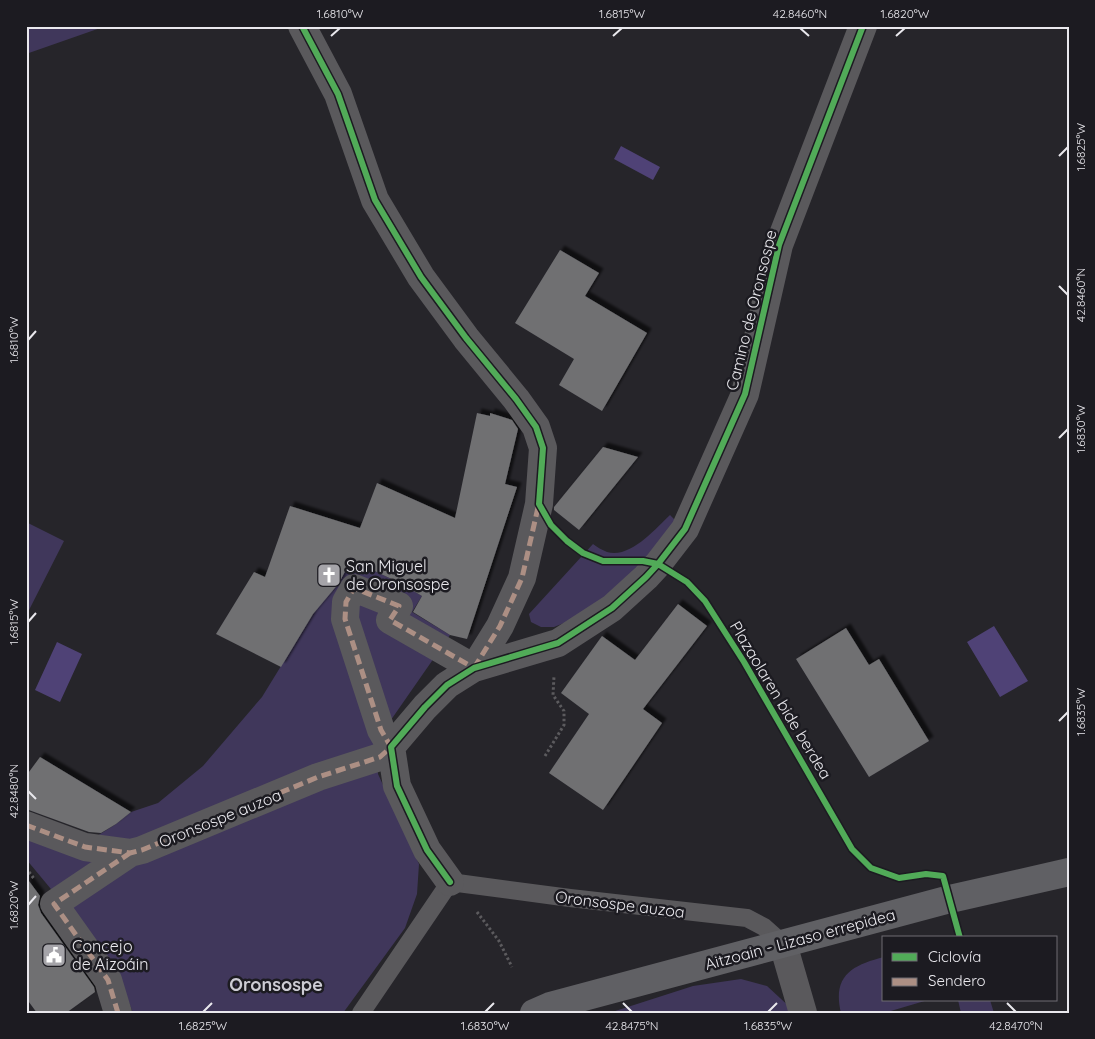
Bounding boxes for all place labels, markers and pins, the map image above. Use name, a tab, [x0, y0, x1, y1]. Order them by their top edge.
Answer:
place label: San Miguel de Oronsospe	[346, 556, 450, 594]
church icon: San Miguel de Oronsospe	[316, 562, 342, 588]
place label: Concejo de Aizoáin	[72, 936, 148, 974]
public building icon: Concejo de Aizoáin	[41, 942, 67, 968]

